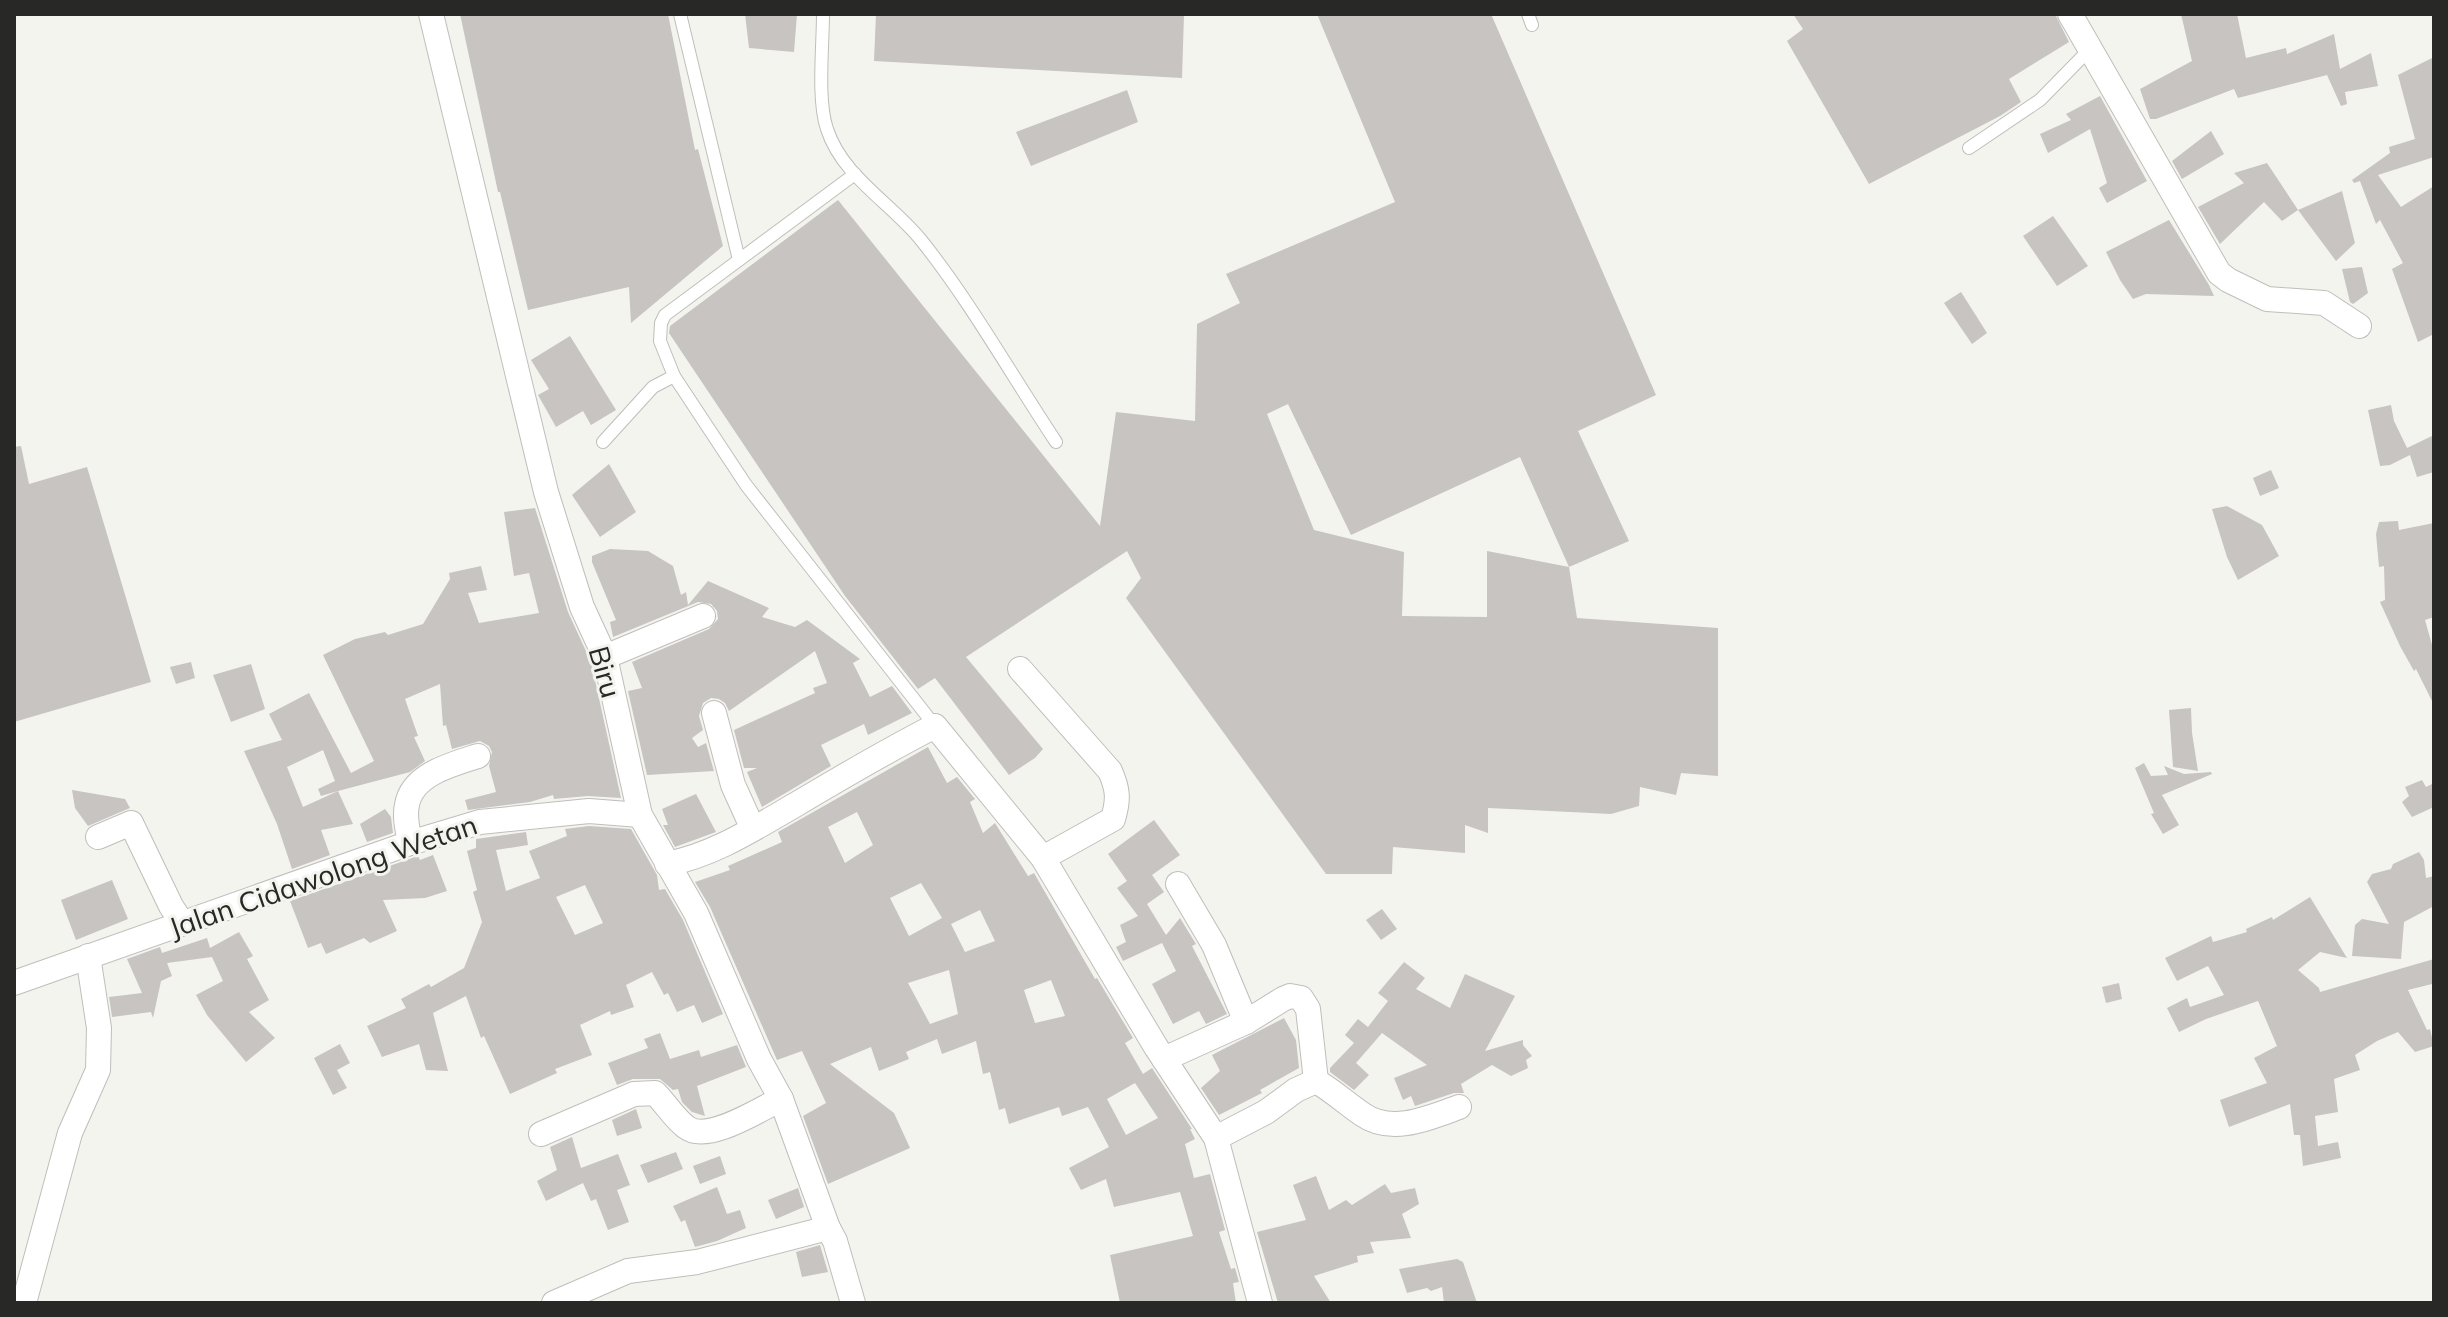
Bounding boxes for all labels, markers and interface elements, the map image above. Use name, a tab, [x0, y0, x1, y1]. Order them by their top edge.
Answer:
street label: Biru	[581, 642, 629, 702]
street label: Jalan Cidawolong Wetan	[164, 806, 482, 945]

